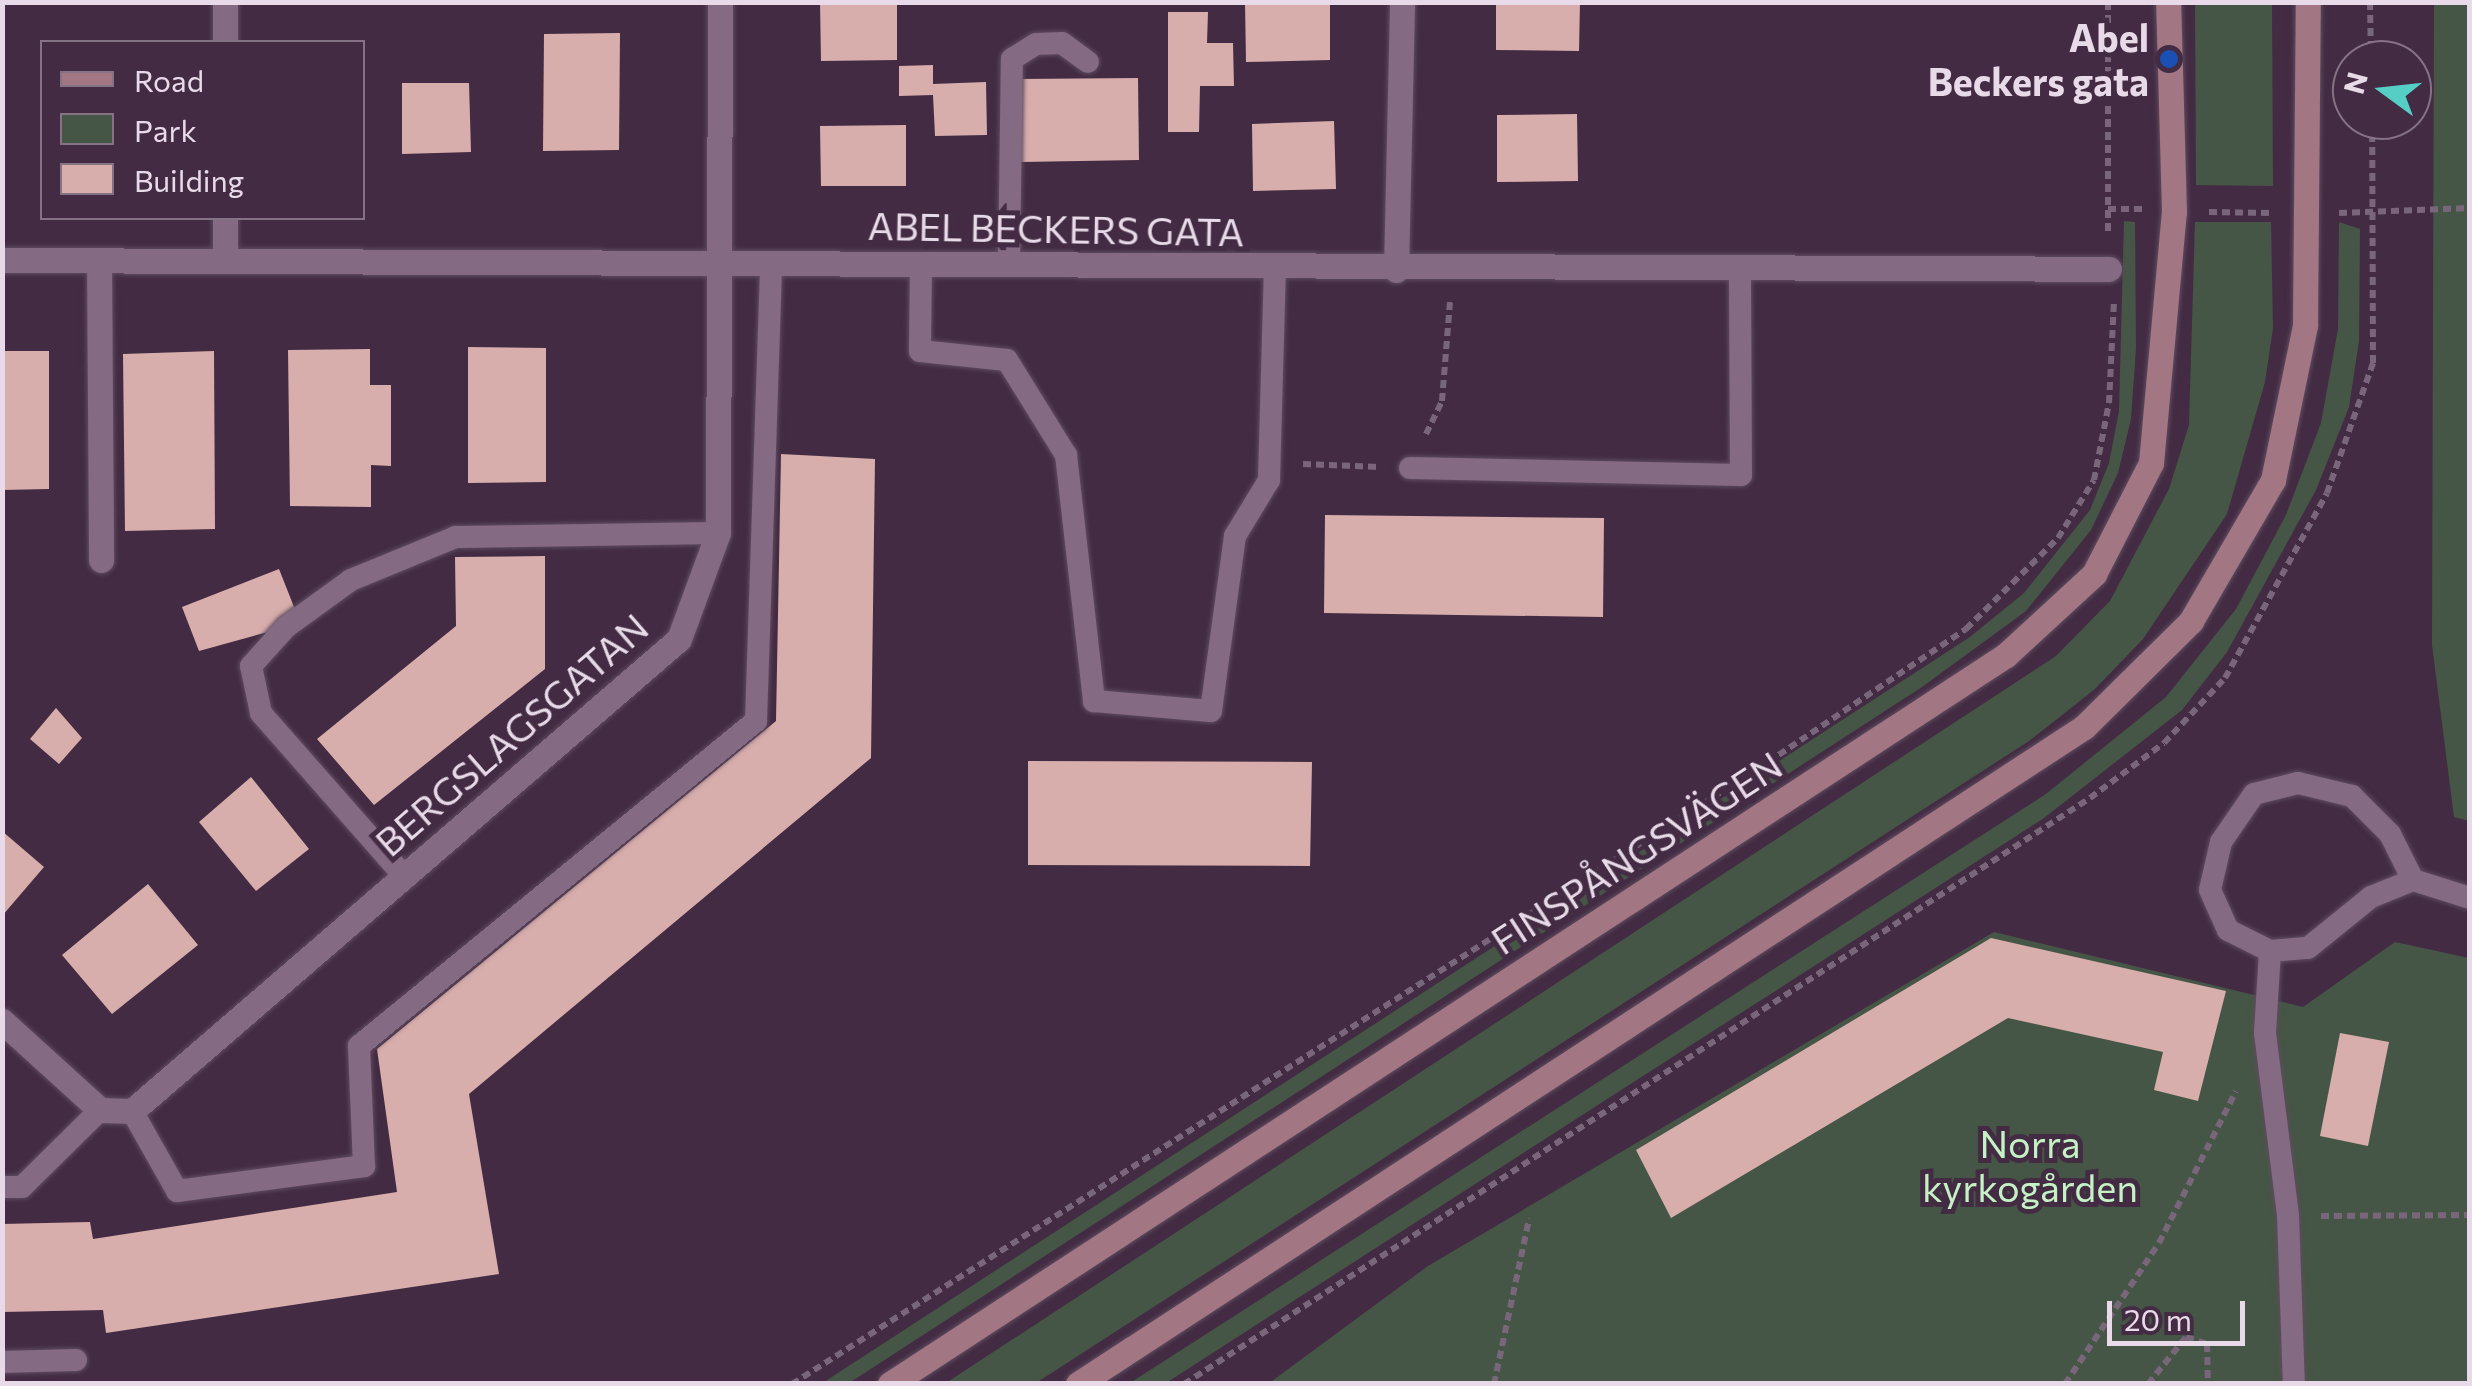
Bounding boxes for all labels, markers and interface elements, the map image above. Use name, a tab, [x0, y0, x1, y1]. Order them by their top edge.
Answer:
place label: Abel Beckers gata	[1928, 14, 2149, 103]
legend	[40, 40, 365, 220]
north arrow	[2332, 40, 2432, 140]
marker: Abel Beckers gata	[2158, 48, 2180, 70]
text: Road	[134, 61, 204, 98]
text: N	[2336, 68, 2374, 97]
text: Park	[134, 111, 197, 148]
text: Building	[134, 161, 244, 198]
street label: ABEL BECKERS GATA	[867, 202, 1245, 254]
street label: BERGSLAGSGATAN	[366, 603, 656, 865]
street label: FINSPÅNGSVÄGEN	[1482, 741, 1790, 963]
park label: Norra kyrkogården	[1922, 1120, 2138, 1210]
scale bar	[2112, 1281, 2250, 1343]
text: 20 m	[2124, 1300, 2192, 1337]

